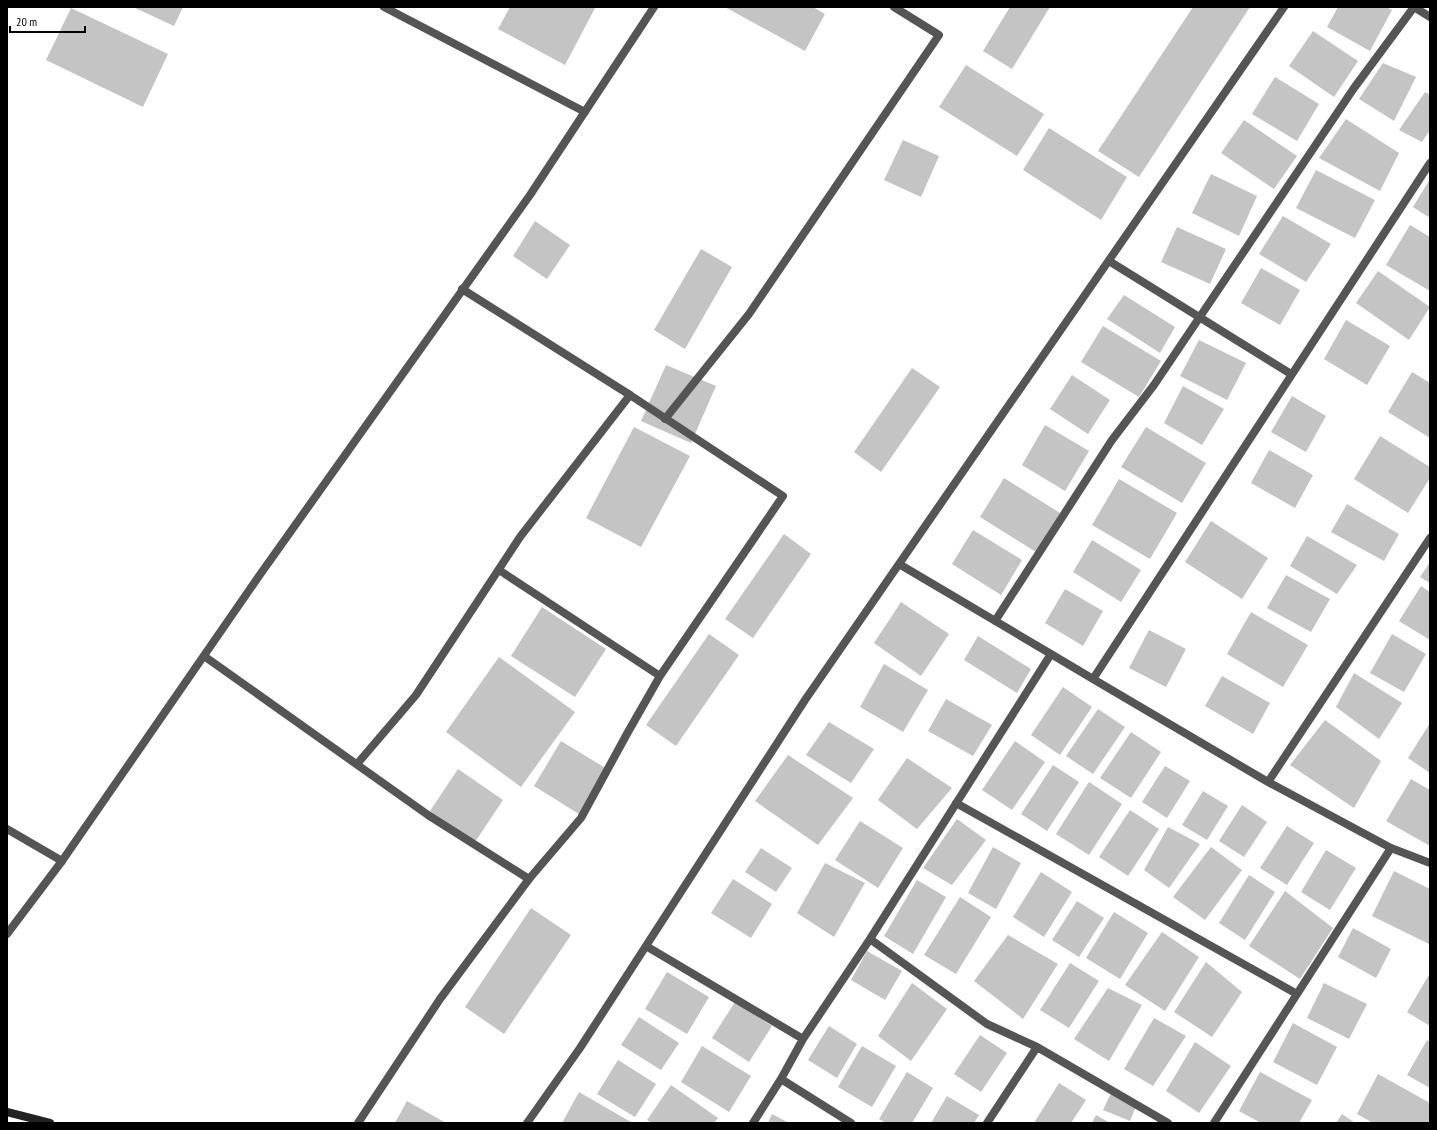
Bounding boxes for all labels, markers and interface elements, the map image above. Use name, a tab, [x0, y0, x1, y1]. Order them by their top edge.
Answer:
scale bar	[10, 8, 85, 34]
text: 20 m	[16, 14, 37, 29]

